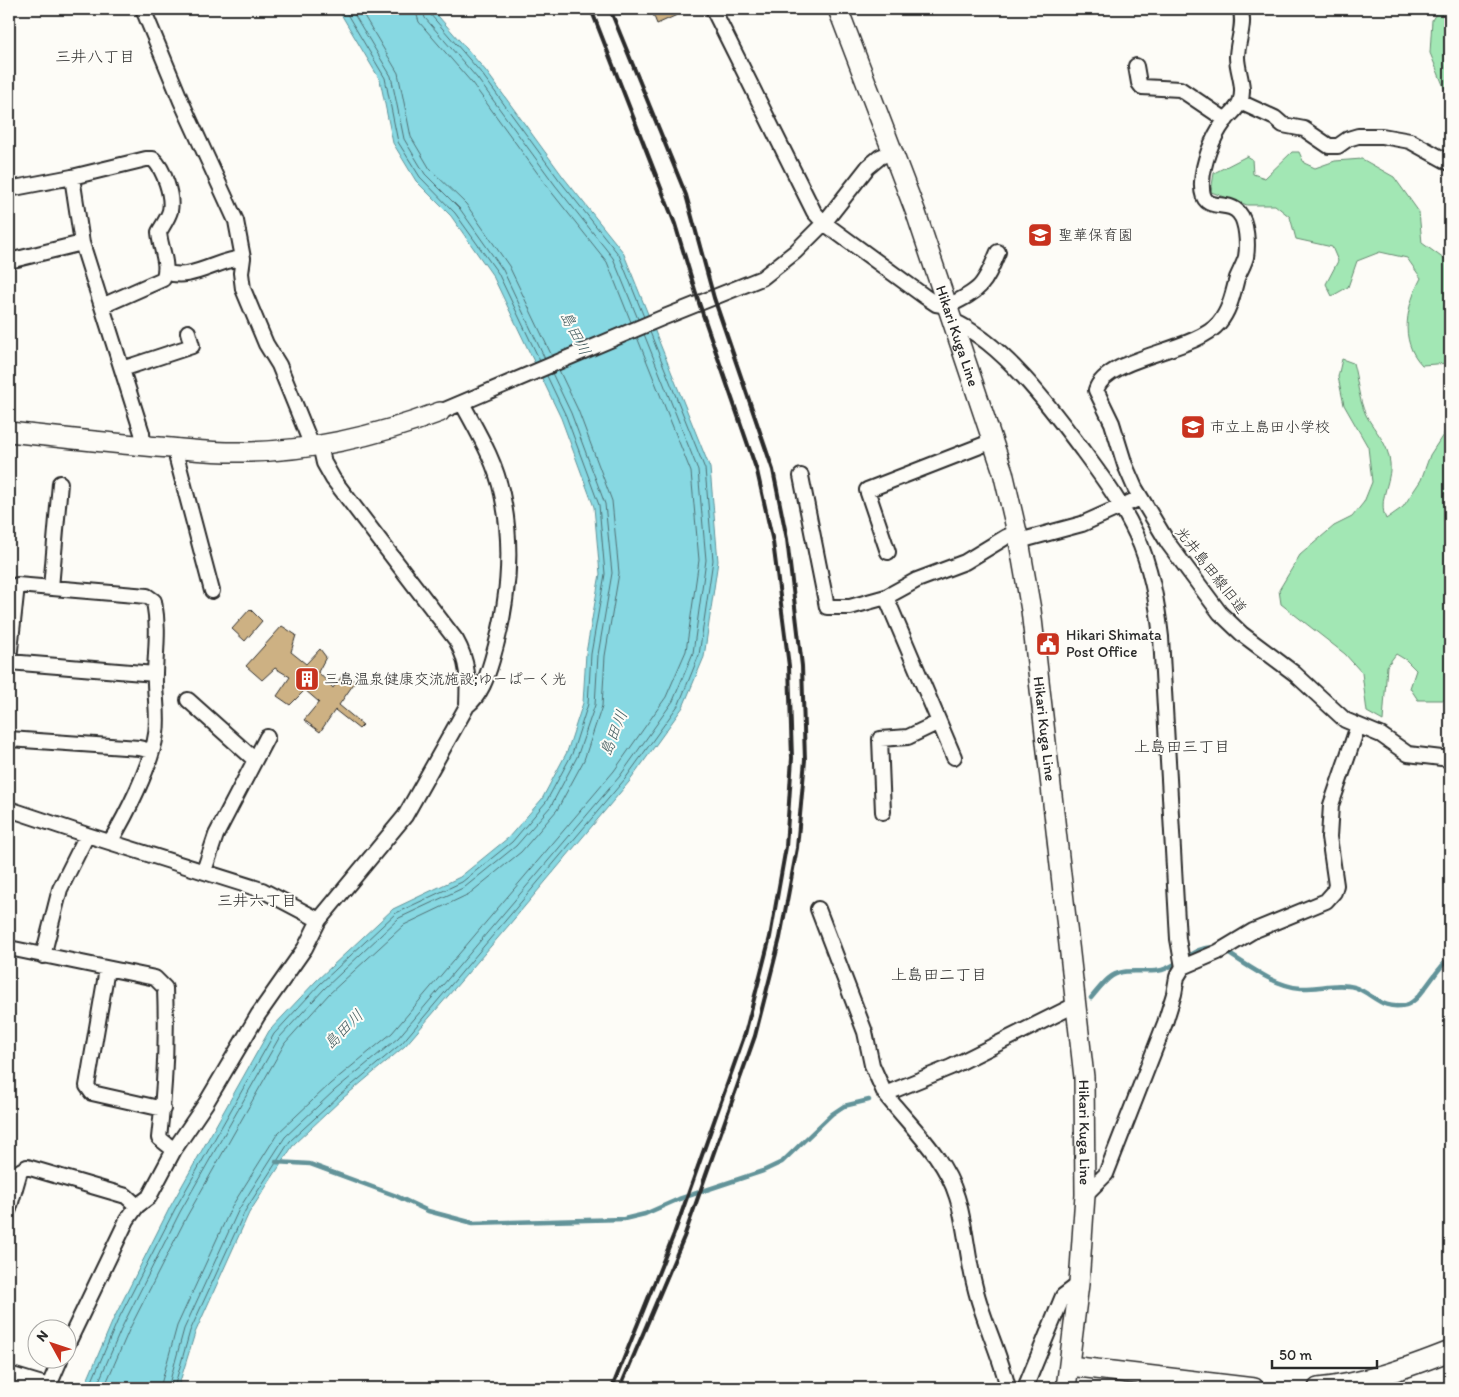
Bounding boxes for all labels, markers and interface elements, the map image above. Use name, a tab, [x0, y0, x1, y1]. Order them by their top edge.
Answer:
district label: 三井八丁目	[55, 47, 135, 66]
school or university icon: 聖華保育園	[1027, 222, 1053, 248]
place label: 聖華保育園	[1058, 226, 1133, 244]
street label: Hikari Kuga Line	[932, 283, 983, 389]
water label: 島田川	[556, 308, 595, 359]
school or university icon: 市立上島田小学校	[1180, 414, 1206, 440]
place label: 市立上島田小学校	[1210, 418, 1330, 436]
street label: 光井島田線旧道	[1172, 523, 1250, 617]
place label: Hikari Shimata Post Office	[1066, 626, 1162, 661]
public building icon: Hikari Shimata Post Office	[1035, 631, 1061, 657]
building icon: 三島温泉健康交流施設;ゆーぱーく光	[294, 666, 320, 692]
place label: 三島温泉健康交流施設;ゆーぱーく光	[324, 670, 567, 688]
street label: Hikari Kuga Line	[1030, 675, 1059, 782]
water label: 島田川	[596, 707, 631, 759]
district label: 上島田三丁目	[1134, 737, 1230, 756]
district label: 三井六丁目	[217, 891, 297, 910]
district label: 上島田二丁目	[891, 965, 987, 984]
water label: 島田川	[320, 1006, 367, 1053]
street label: Hikari Kuga Line	[1075, 1080, 1094, 1185]
north arrow	[28, 1320, 78, 1370]
text: N	[33, 1327, 52, 1345]
scale bar	[1272, 1337, 1376, 1369]
text: 50 m	[1279, 1346, 1312, 1364]

